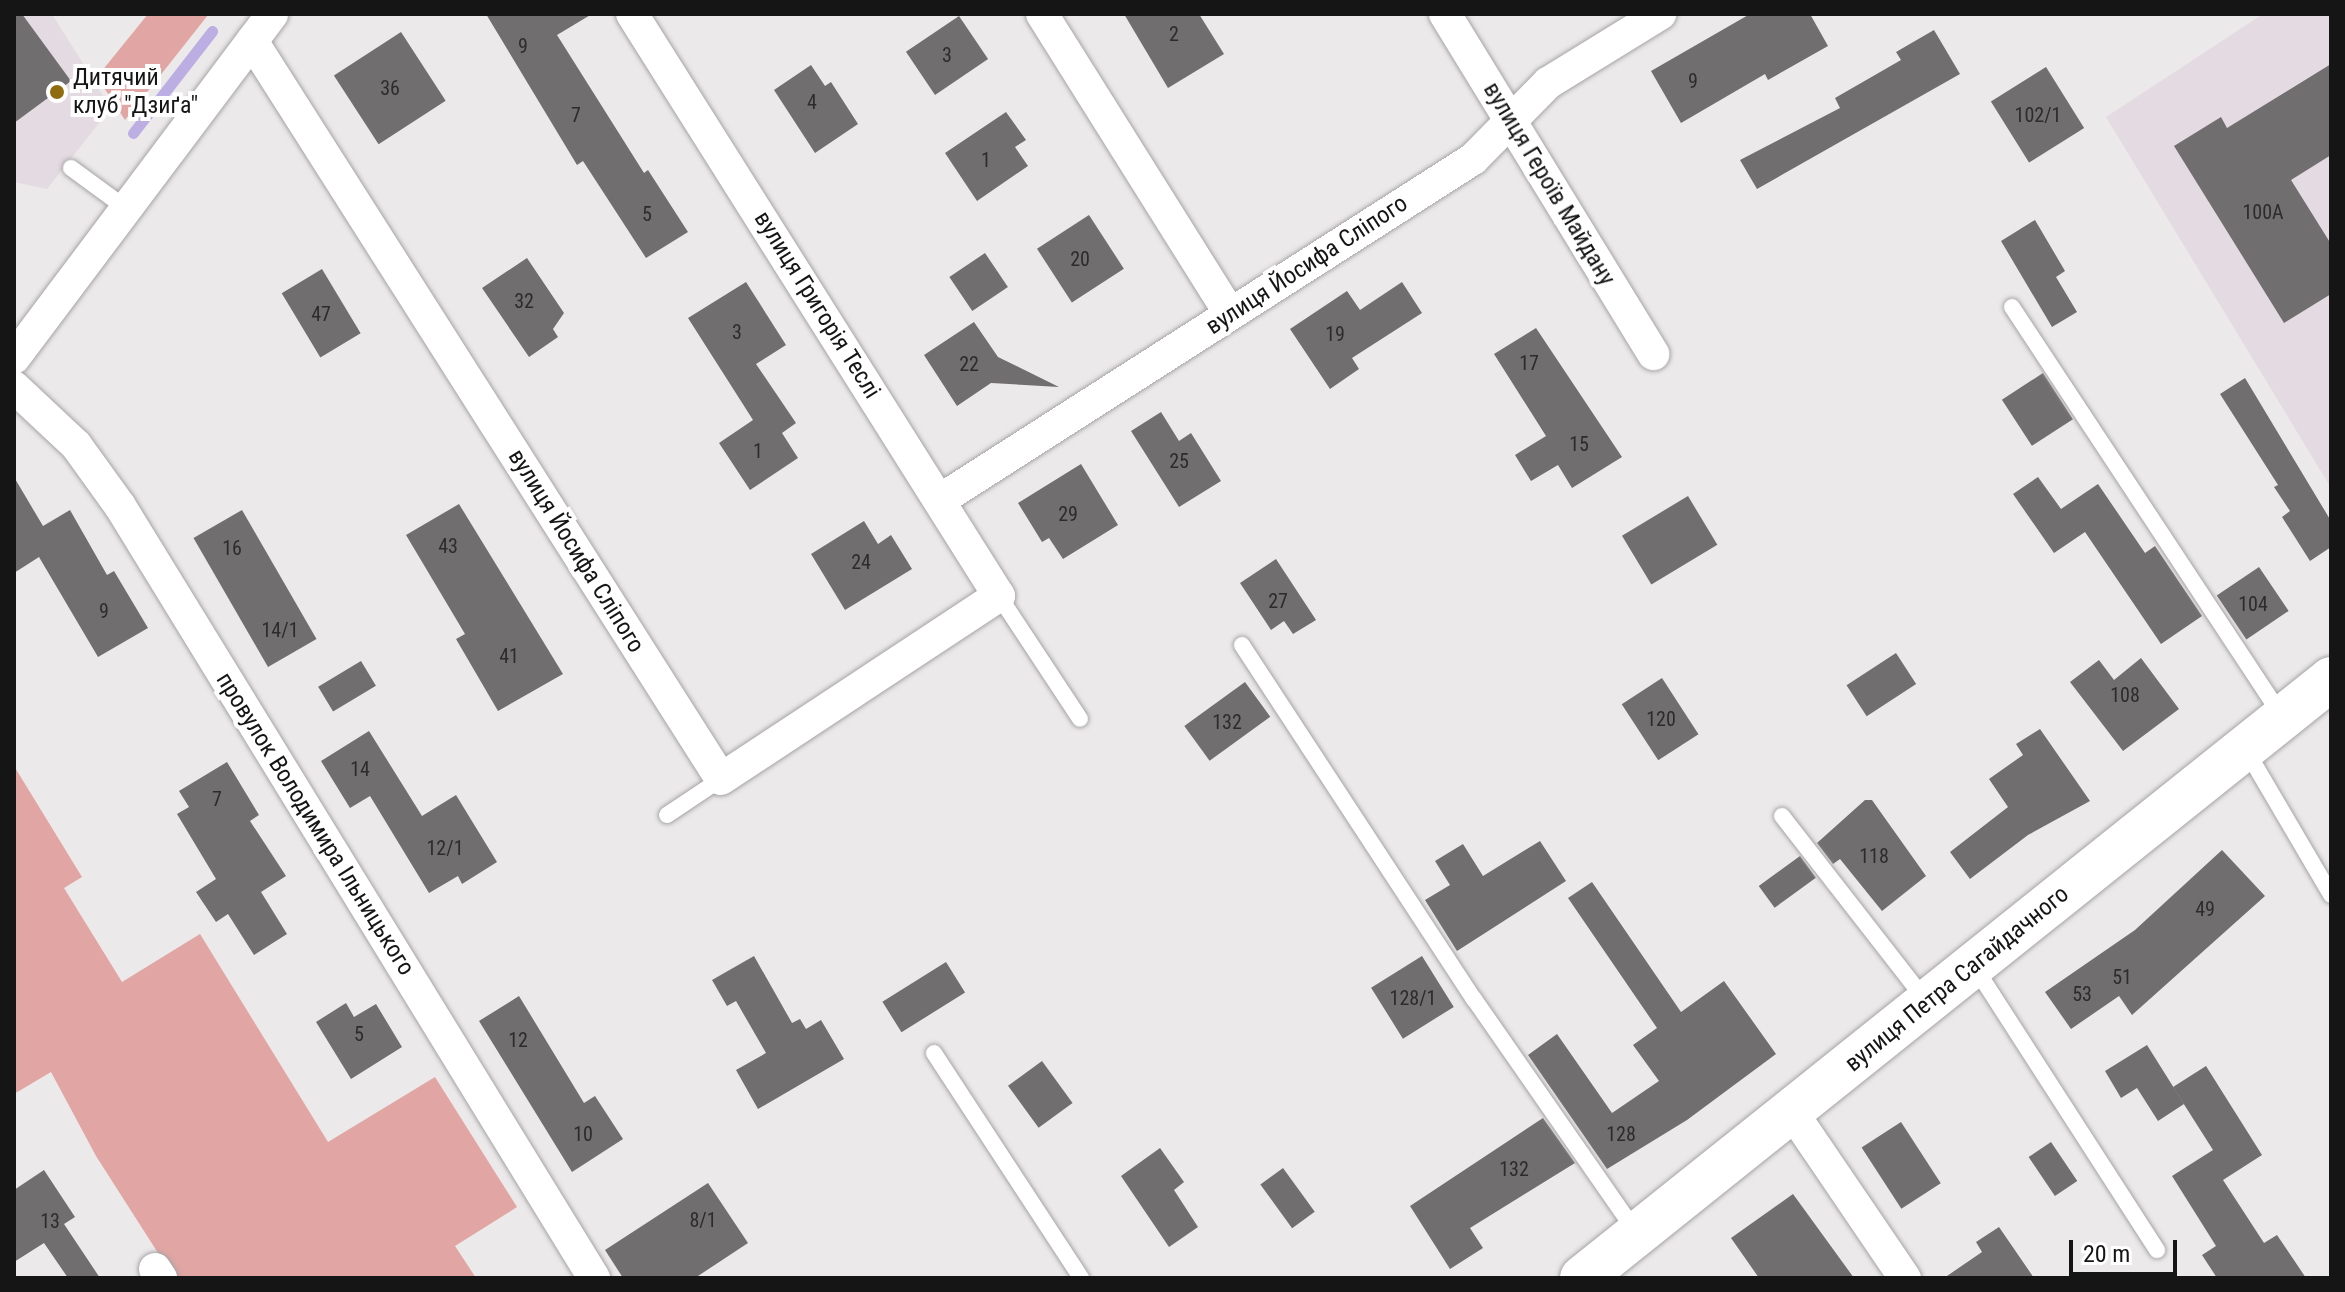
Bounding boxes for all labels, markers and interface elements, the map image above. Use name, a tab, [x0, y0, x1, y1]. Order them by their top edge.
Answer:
house number: 2	[1169, 22, 1179, 46]
house number: 9	[518, 34, 528, 58]
house number: 3	[942, 43, 952, 67]
place label: Дитячий клуб "Дзиґа"	[73, 64, 198, 120]
house number: 9	[1688, 69, 1698, 93]
house number: 36	[380, 76, 400, 100]
street label: вулиця Героїв Майдану	[1477, 77, 1621, 291]
marker: Дитячий клуб "Дзиґа"	[48, 83, 66, 101]
house number: 4	[807, 90, 817, 114]
house number: 7	[571, 103, 581, 127]
house number: 102/1	[2015, 103, 2061, 127]
house number: 1	[981, 148, 991, 172]
street label: вулиця Йосифа Сліпого	[1201, 189, 1413, 341]
house number: 100А	[2242, 200, 2284, 224]
house number: 5	[642, 202, 652, 226]
street label: вулиця Григорія Теслі	[748, 206, 886, 404]
house number: 20	[1070, 247, 1090, 271]
house number: 32	[514, 289, 534, 313]
house number: 47	[311, 302, 331, 326]
house number: 3	[732, 320, 742, 344]
house number: 19	[1325, 322, 1345, 346]
house number: 17	[1519, 351, 1539, 375]
house number: 22	[959, 352, 979, 376]
house number: 15	[1569, 432, 1589, 456]
house number: 1	[753, 439, 763, 463]
street label: вулиця Йосифа Сліпого	[502, 444, 650, 658]
house number: 25	[1169, 449, 1189, 473]
house number: 29	[1058, 502, 1078, 526]
house number: 43	[438, 534, 458, 558]
house number: 16	[222, 536, 242, 560]
house number: 24	[851, 550, 871, 574]
house number: 27	[1268, 589, 1288, 613]
house number: 104	[2238, 592, 2268, 616]
house number: 9	[99, 599, 109, 623]
house number: 14/1	[261, 618, 299, 642]
house number: 41	[499, 644, 519, 668]
street label: провулок Володимира Ільницького	[210, 667, 420, 981]
house number: 108	[2110, 683, 2140, 707]
house number: 120	[1646, 707, 1676, 731]
house number: 132	[1212, 710, 1242, 734]
house number: 14	[350, 757, 370, 781]
house number: 7	[212, 787, 222, 811]
house number: 12/1	[426, 836, 464, 860]
house number: 118	[1859, 844, 1889, 868]
street label: вулиця Петра Сагайдачного	[1839, 880, 2075, 1078]
house number: 49	[2195, 897, 2215, 921]
house number: 51	[2112, 965, 2132, 989]
house number: 53	[2072, 982, 2092, 1006]
house number: 128/1	[1390, 986, 1436, 1010]
house number: 5	[354, 1022, 364, 1046]
house number: 12	[508, 1028, 528, 1052]
house number: 10	[573, 1122, 593, 1146]
house number: 128	[1606, 1122, 1636, 1146]
house number: 132	[1499, 1157, 1529, 1181]
house number: 8/1	[689, 1208, 717, 1232]
house number: 13	[40, 1209, 60, 1233]
scale bar	[2073, 1224, 2181, 1274]
text: 20 m	[2083, 1240, 2130, 1268]

